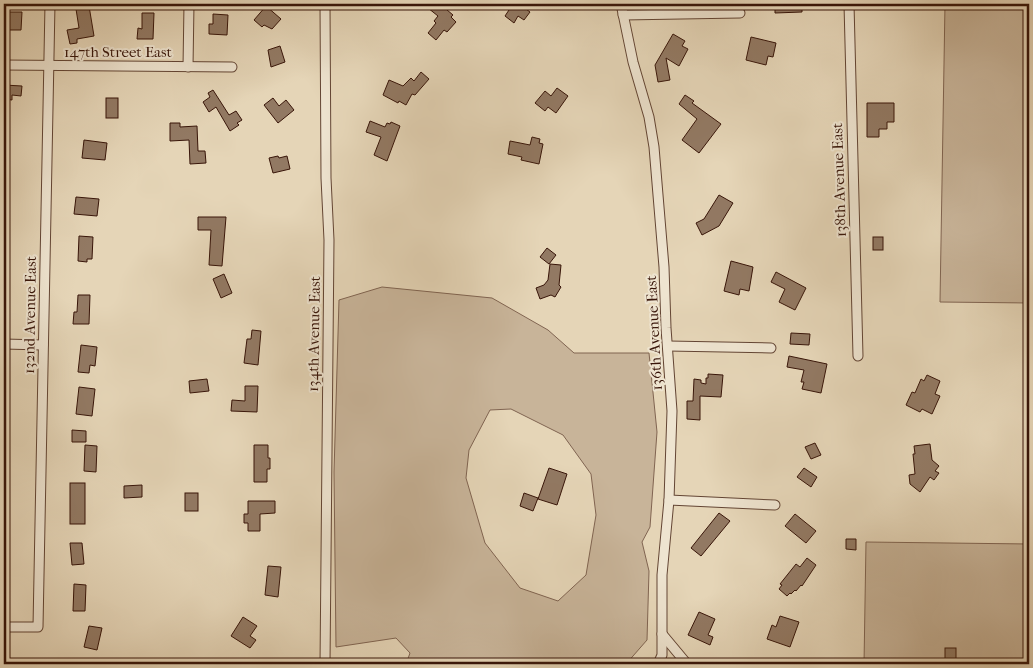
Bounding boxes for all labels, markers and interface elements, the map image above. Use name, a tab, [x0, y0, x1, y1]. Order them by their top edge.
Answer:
street label: 147th Street East	[64, 43, 173, 61]
street label: 138th Avenue East	[828, 122, 850, 238]
street label: 132nd Avenue East	[20, 255, 40, 374]
street label: 136th Avenue East	[642, 274, 666, 391]
street label: 134th Avenue East	[304, 275, 324, 392]

